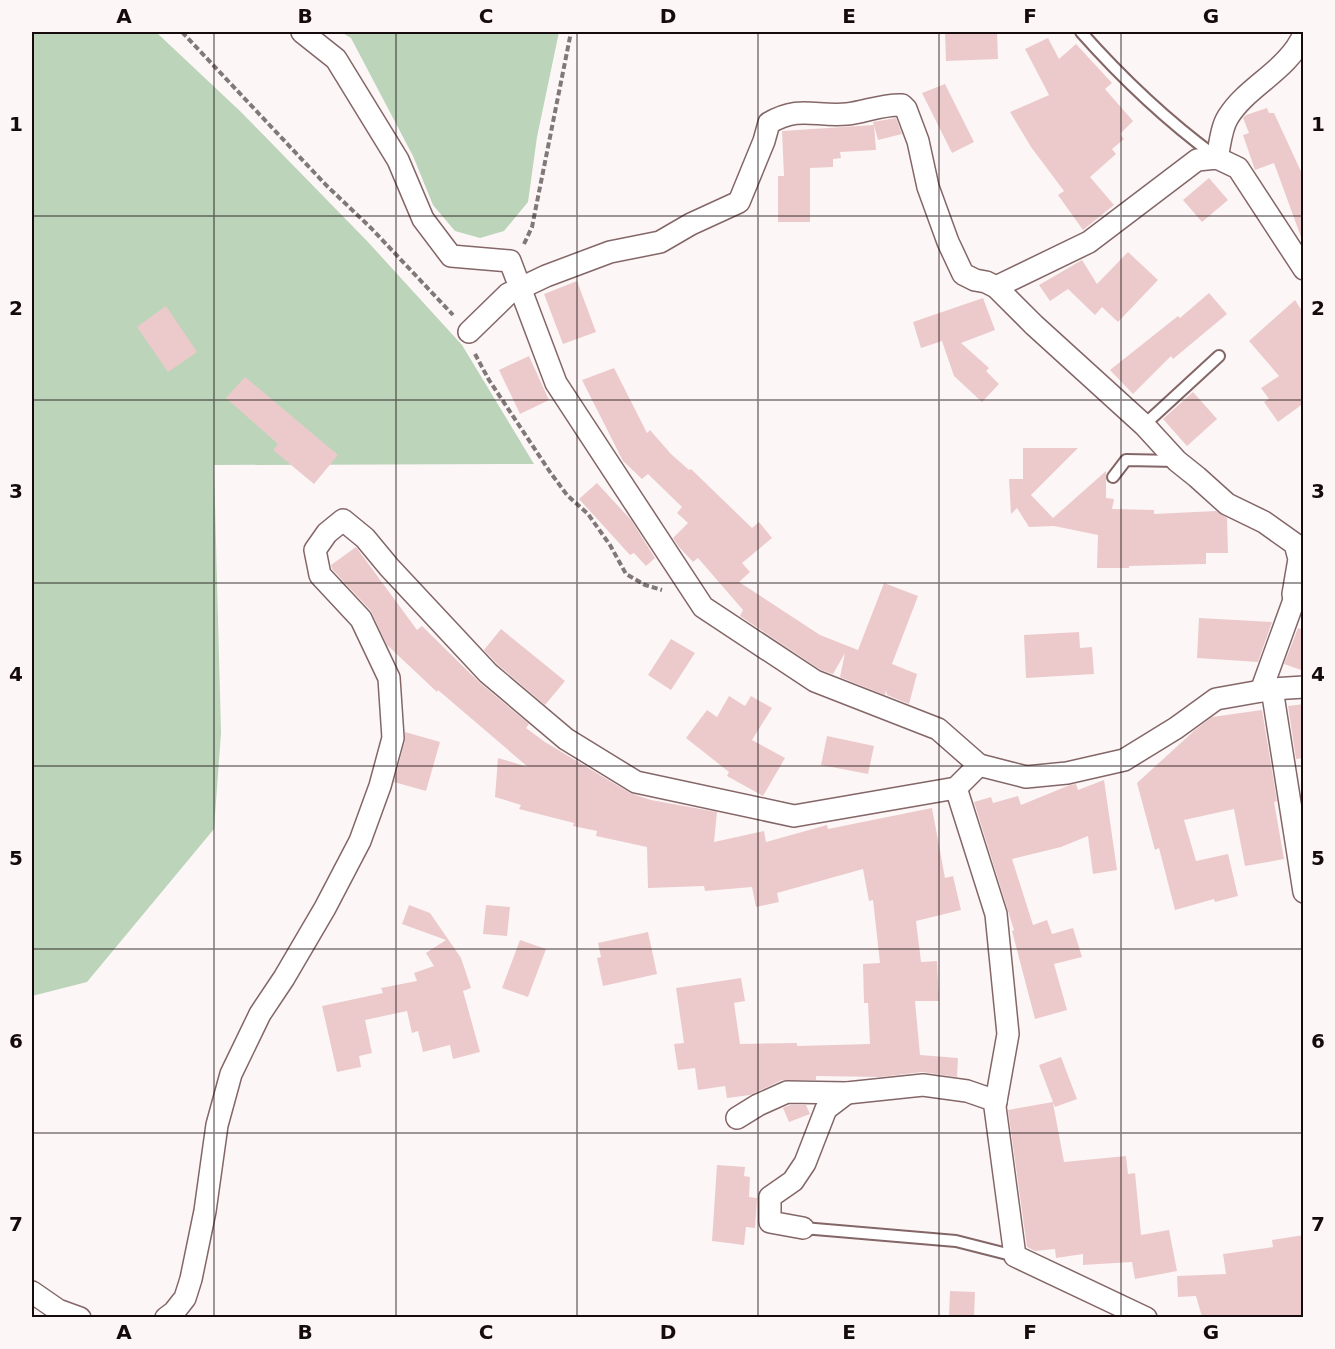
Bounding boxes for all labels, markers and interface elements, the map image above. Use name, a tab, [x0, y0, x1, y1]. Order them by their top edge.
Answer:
text: A	[116, 4, 132, 28]
text: B	[297, 4, 313, 28]
text: C	[479, 4, 493, 28]
text: D	[660, 4, 676, 28]
text: E	[842, 4, 856, 28]
text: F	[1023, 4, 1037, 28]
text: G	[1203, 4, 1219, 28]
text: 1	[9, 112, 23, 136]
text: 1	[1311, 112, 1325, 136]
text: 2	[9, 296, 23, 320]
text: 2	[1311, 296, 1325, 320]
text: 3	[9, 479, 23, 503]
text: 3	[1311, 479, 1325, 503]
text: 4	[9, 662, 23, 686]
text: 4	[1311, 662, 1325, 686]
text: 5	[9, 846, 23, 870]
text: 5	[1311, 846, 1325, 870]
text: 6	[9, 1029, 23, 1053]
text: 6	[1311, 1029, 1325, 1053]
text: 7	[9, 1212, 23, 1236]
text: 7	[1311, 1212, 1325, 1236]
text: A	[116, 1320, 132, 1344]
text: B	[297, 1320, 313, 1344]
text: C	[479, 1320, 493, 1344]
text: D	[660, 1320, 676, 1344]
text: E	[842, 1320, 856, 1344]
text: F	[1023, 1320, 1037, 1344]
text: G	[1203, 1320, 1219, 1344]

